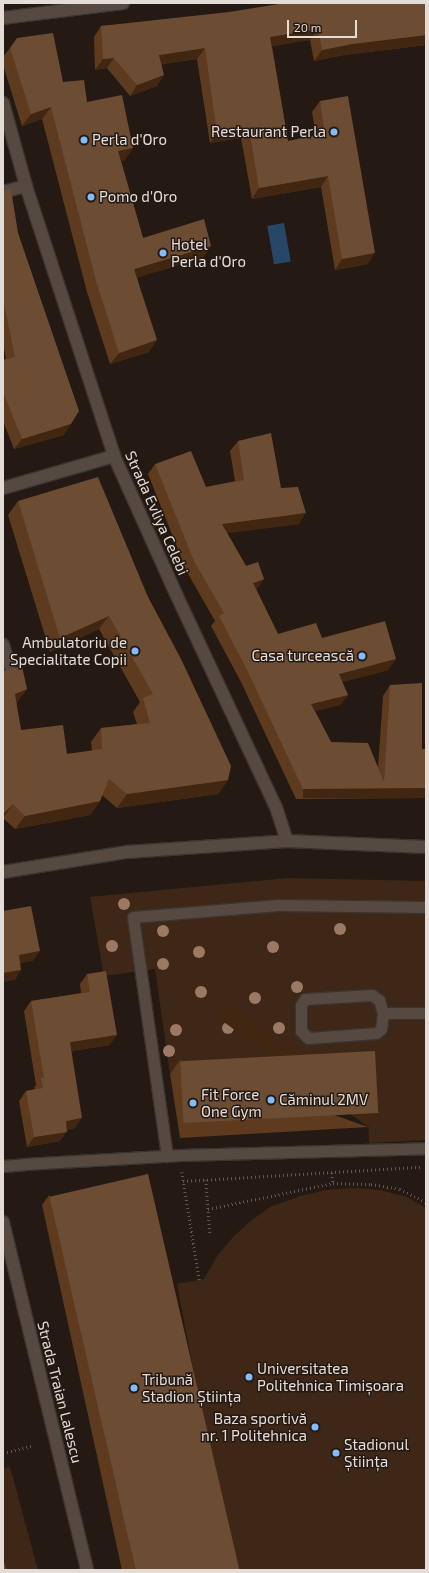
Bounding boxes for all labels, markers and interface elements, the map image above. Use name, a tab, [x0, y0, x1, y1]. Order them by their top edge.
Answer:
scale bar	[289, 12, 359, 38]
text: 20 m	[294, 20, 321, 34]
place label: Restaurant Perla	[211, 123, 326, 141]
marker: Restaurant Perla	[329, 127, 339, 137]
place label: Perla d'Oro	[92, 131, 167, 149]
marker: Perla d'Oro	[79, 135, 89, 145]
place label: Pomo d'Oro	[99, 188, 177, 206]
marker: Pomo d'Oro	[86, 192, 96, 202]
place label: Hotel Perla d'Oro	[171, 235, 246, 270]
marker: Hotel Perla d'Oro	[158, 248, 168, 258]
street label: Strada Evliya Celebi	[122, 448, 192, 578]
place label: Ambulatoriu de Specialitate Copii	[10, 633, 127, 668]
marker: Ambulatoriu de Specialitate Copii	[130, 646, 140, 656]
place label: Casa turcească	[251, 647, 354, 665]
marker: Casa turcească	[357, 651, 367, 661]
place label: Fit Force One Gym	[201, 1085, 262, 1120]
place label: Căminul 2MV	[279, 1091, 368, 1109]
marker: Căminul 2MV	[266, 1095, 276, 1105]
marker: Fit Force One Gym	[188, 1098, 198, 1108]
street label: Strada Traian Lalescu	[34, 1319, 86, 1465]
place label: Universitatea Politehnica Timișoara	[257, 1359, 404, 1394]
place label: Tribună Stadion Știința	[142, 1370, 241, 1405]
marker: Universitatea Politehnica Timișoara	[244, 1372, 254, 1382]
marker: Tribună Stadion Știința	[129, 1383, 139, 1393]
place label: Baza sportivă nr. 1 Politehnica	[201, 1409, 307, 1444]
marker: Baza sportivă nr. 1 Politehnica	[310, 1422, 320, 1432]
place label: Stadionul Știința	[344, 1435, 409, 1470]
marker: Stadionul Știința	[331, 1448, 341, 1458]

